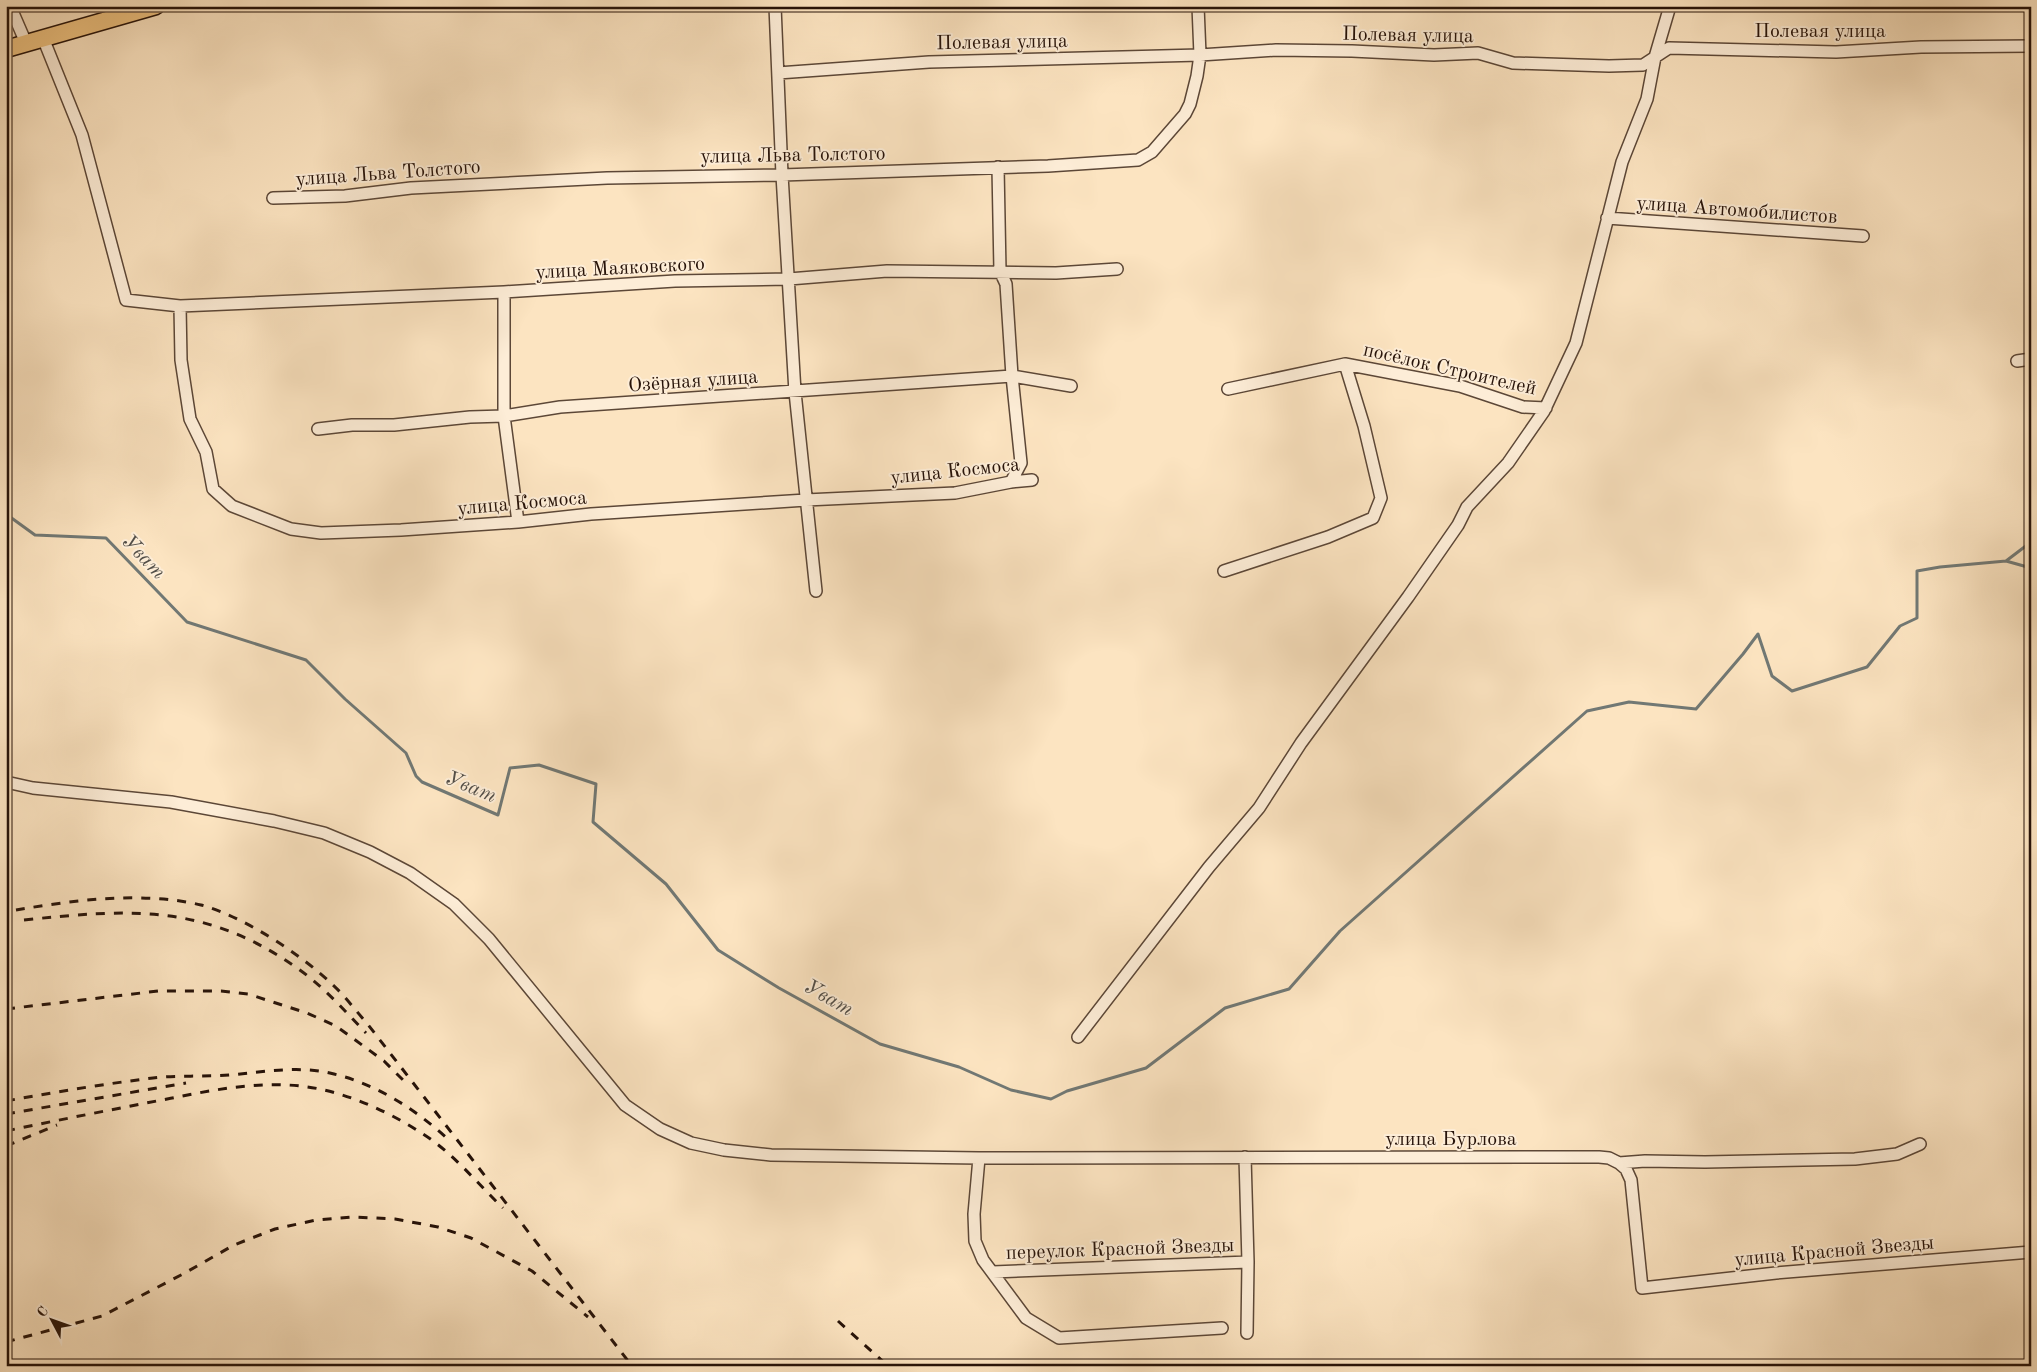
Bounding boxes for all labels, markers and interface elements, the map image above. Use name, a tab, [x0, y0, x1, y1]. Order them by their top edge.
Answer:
street label: Полевая улица	[1754, 22, 1886, 42]
street label: Полевая улица	[1342, 25, 1474, 47]
street label: Полевая улица	[936, 32, 1068, 54]
street label: улица Льва Толстого	[700, 144, 886, 168]
street label: улица Льва Толстого	[295, 158, 481, 190]
street label: улица Автомобилистов	[1636, 194, 1838, 228]
street label: улица Маяковского	[535, 255, 705, 283]
street label: посёлок Строителей	[1361, 340, 1538, 400]
street label: Озёрная улица	[627, 367, 759, 397]
street label: улица Космоса	[890, 455, 1021, 489]
street label: улица Космоса	[457, 488, 588, 520]
water label: Уват	[117, 531, 169, 584]
water label: Уват	[442, 768, 499, 807]
water label: Уват	[800, 976, 857, 1021]
street label: улица Бурлова	[1385, 1130, 1517, 1150]
street label: улица Красной Звезды	[1733, 1233, 1935, 1271]
street label: переулок Красной Звезды	[1006, 1236, 1235, 1264]
north arrow	[28, 1294, 78, 1344]
text: С	[35, 1304, 51, 1320]

